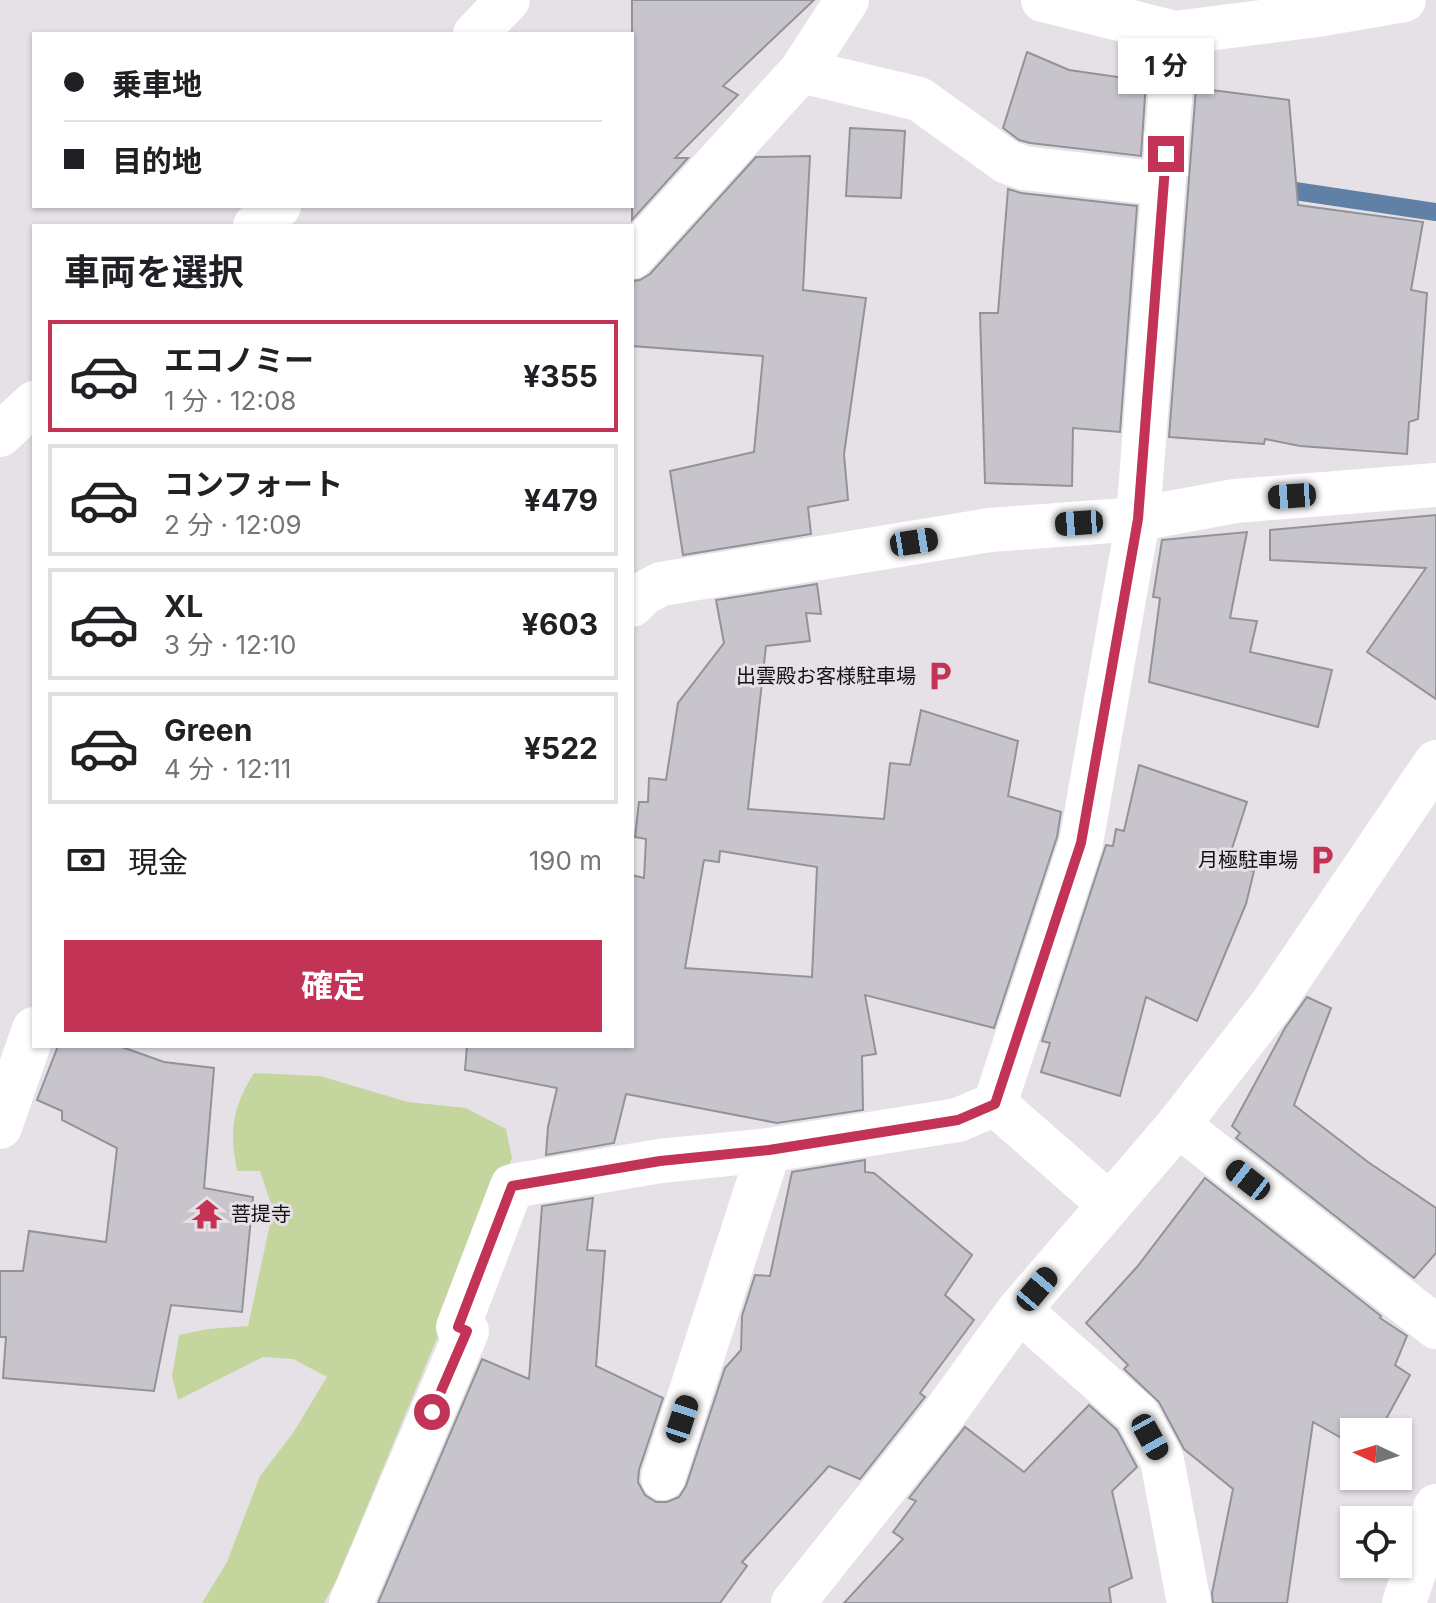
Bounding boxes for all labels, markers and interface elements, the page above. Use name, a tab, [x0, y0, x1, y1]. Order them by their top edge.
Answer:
callout: 1 分	[1118, 38, 1214, 94]
text: 1 分	[1144, 50, 1188, 81]
text: 乗車地	[112, 66, 202, 102]
route end	[1148, 136, 1184, 172]
text: 目的地	[112, 143, 202, 179]
text: 車両を選択	[64, 250, 244, 294]
icon: car	[68, 340, 140, 412]
text: エコノミー	[164, 342, 314, 378]
text: ¥355	[523, 358, 598, 394]
text: 1 分 · 12:08	[164, 385, 296, 416]
icon: car	[68, 464, 140, 536]
text: コンフォート	[164, 466, 343, 502]
text: ¥479	[524, 482, 598, 518]
car	[1267, 482, 1317, 510]
text: 2 分 · 12:09	[164, 509, 302, 540]
car	[1054, 509, 1104, 537]
car	[888, 526, 940, 558]
icon: car	[68, 588, 140, 660]
text: XL	[164, 588, 203, 624]
text: ¥603	[522, 606, 598, 642]
text: 3 分 · 12:10	[164, 629, 296, 660]
parking icon: 出雲殿お客様駐車場	[923, 659, 957, 693]
place label: 出雲殿お客様駐車場	[736, 664, 916, 688]
icon: car	[68, 712, 140, 784]
text: Green	[164, 712, 252, 748]
text: ¥522	[524, 730, 598, 766]
text: 4 分 · 12:11	[164, 753, 291, 784]
icon: cash	[64, 838, 108, 882]
parking icon: 月極駐車場	[1305, 843, 1339, 877]
text: 現金	[128, 844, 188, 880]
text: 190 m	[529, 845, 602, 876]
place label: 月極駐車場	[1198, 848, 1298, 872]
button: 確定	[64, 940, 602, 1032]
car	[1222, 1156, 1274, 1204]
temple icon: 菩提寺	[190, 1197, 224, 1231]
place label: 菩提寺	[231, 1202, 291, 1226]
car	[1012, 1263, 1062, 1315]
car	[663, 1392, 701, 1446]
route start	[414, 1394, 450, 1430]
car	[1128, 1410, 1172, 1464]
north arrow	[1340, 1418, 1412, 1490]
map controls	[1340, 1418, 1412, 1578]
button: locate	[1340, 1506, 1412, 1578]

